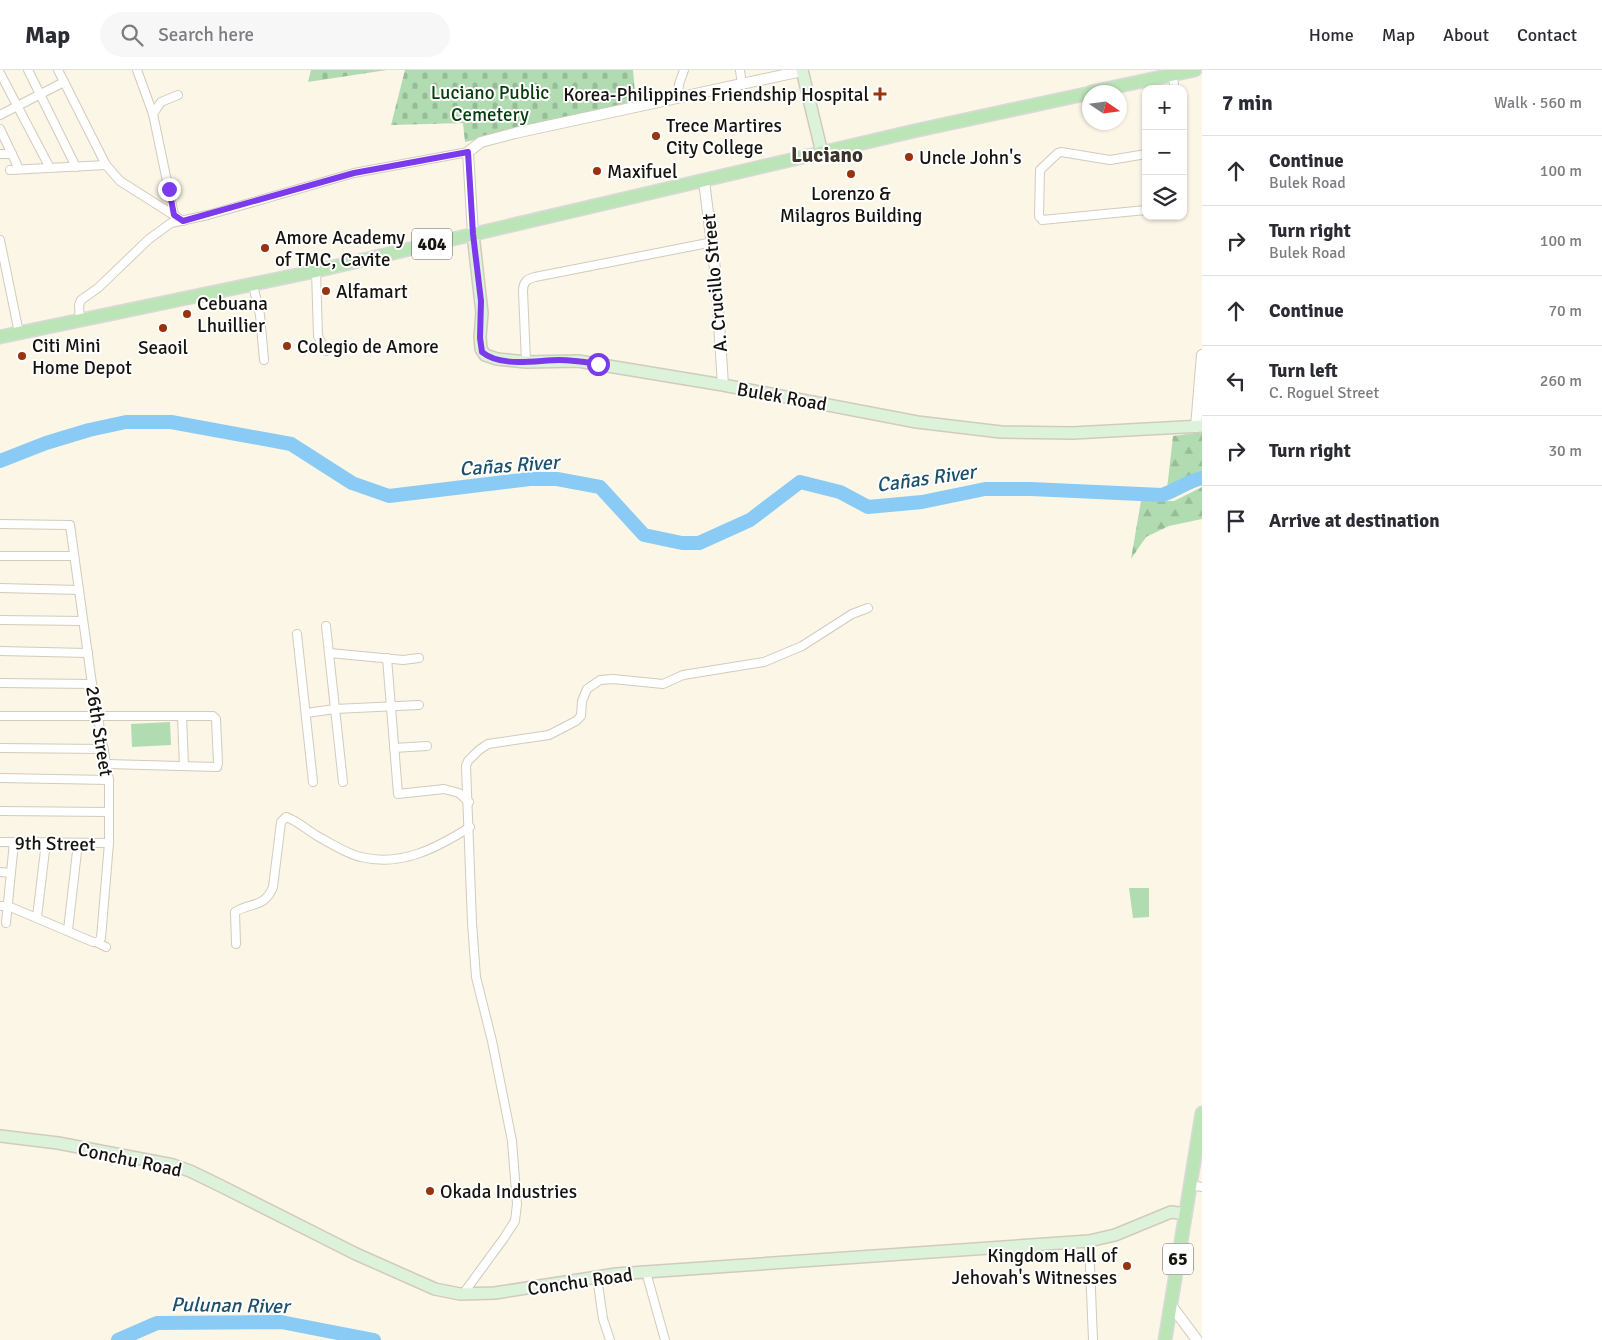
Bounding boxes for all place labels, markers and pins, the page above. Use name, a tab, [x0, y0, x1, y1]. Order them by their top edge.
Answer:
place label: Korea-Philippines Friendship Hospital	[563, 83, 869, 107]
marker: Korea-Philippines Friendship Hospital	[873, 87, 887, 101]
place label: Trece Martires City College	[666, 114, 782, 160]
marker: Trece Martires City College	[650, 130, 662, 142]
place label: Uncle John's	[919, 146, 1021, 170]
marker: Uncle John's	[903, 151, 915, 163]
place label: Maxifuel	[607, 160, 678, 184]
marker: Maxifuel	[591, 165, 603, 177]
marker: Lorenzo & Milagros Building	[845, 168, 857, 180]
place label: Lorenzo & Milagros Building	[780, 182, 922, 228]
place label: Amore Academy of TMC, Cavite	[275, 226, 405, 272]
marker: Amore Academy of TMC, Cavite	[259, 242, 271, 254]
place label: Alfamart	[336, 280, 408, 304]
marker: Alfamart	[320, 285, 332, 297]
place label: Cebuana Lhuillier	[197, 292, 268, 338]
marker: Cebuana Lhuillier	[181, 308, 193, 320]
marker: Seaoil	[157, 322, 169, 334]
place label: Citi Mini Home Depot	[32, 334, 132, 380]
place label: Colegio de Amore	[297, 335, 439, 359]
place label: Seaoil	[138, 336, 188, 360]
marker: Colegio de Amore	[281, 340, 293, 352]
marker: Citi Mini Home Depot	[16, 350, 28, 362]
place label: Okada Industries	[440, 1180, 577, 1204]
marker: Okada Industries	[424, 1185, 436, 1197]
place label: Kingdom Hall of Jehovah's Witnesses	[952, 1244, 1119, 1290]
marker: Kingdom Hall of Jehovah's Witnesses	[1121, 1260, 1133, 1272]

